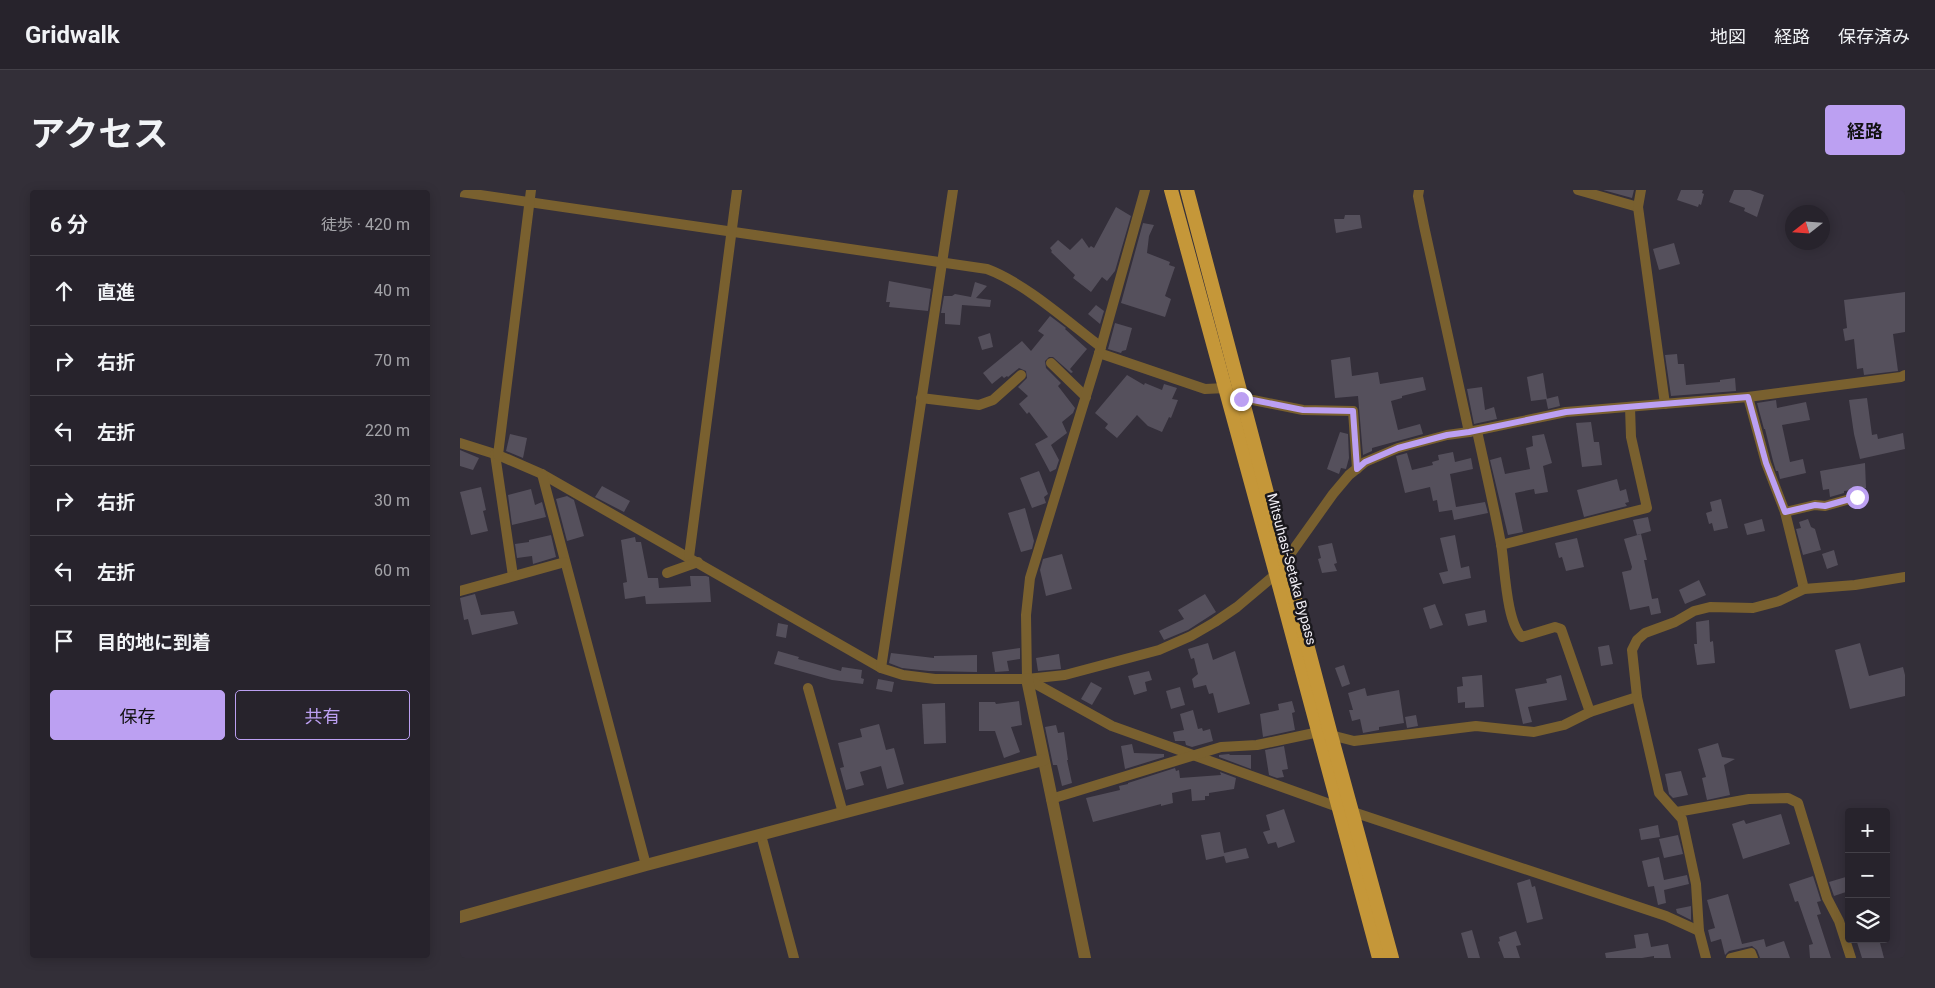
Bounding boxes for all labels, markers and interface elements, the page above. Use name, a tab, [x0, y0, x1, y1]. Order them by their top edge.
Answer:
text: Gridwalk	[25, 21, 120, 49]
text: 地図	[1710, 26, 1746, 47]
text: 経路	[1774, 26, 1810, 47]
text: 保存済み	[1838, 26, 1910, 47]
button: 経路	[1825, 105, 1905, 155]
text: アクセス	[30, 114, 168, 155]
north arrow	[1785, 205, 1830, 250]
text: 6 分	[50, 213, 88, 237]
text: 徒歩 · 420 m	[321, 215, 410, 234]
icon: ahead	[50, 277, 78, 305]
text: 直進	[97, 281, 135, 304]
text: 40 m	[374, 281, 410, 300]
icon: right	[50, 347, 78, 375]
text: 右折	[97, 351, 135, 374]
text: 70 m	[374, 351, 410, 370]
route end	[1230, 388, 1253, 411]
icon: left	[50, 417, 78, 445]
text: 左折	[97, 421, 135, 444]
text: 220 m	[365, 421, 410, 440]
route start	[1846, 486, 1869, 509]
icon: right	[50, 487, 78, 515]
text: 右折	[97, 491, 135, 514]
text: 30 m	[374, 491, 410, 510]
street label: Mitsuhasi-Setaka Bypass	[1264, 491, 1320, 647]
icon: left	[50, 557, 78, 585]
text: 左折	[97, 561, 135, 584]
text: 60 m	[374, 561, 410, 580]
icon: arrive	[50, 627, 78, 655]
text: 目的地に到着	[97, 631, 211, 654]
button: 保存	[50, 690, 225, 740]
button: 共有	[235, 690, 410, 740]
map controls	[1845, 808, 1890, 943]
button: +	[1845, 808, 1890, 853]
button: −	[1845, 853, 1890, 898]
button: layers	[1845, 898, 1890, 943]

